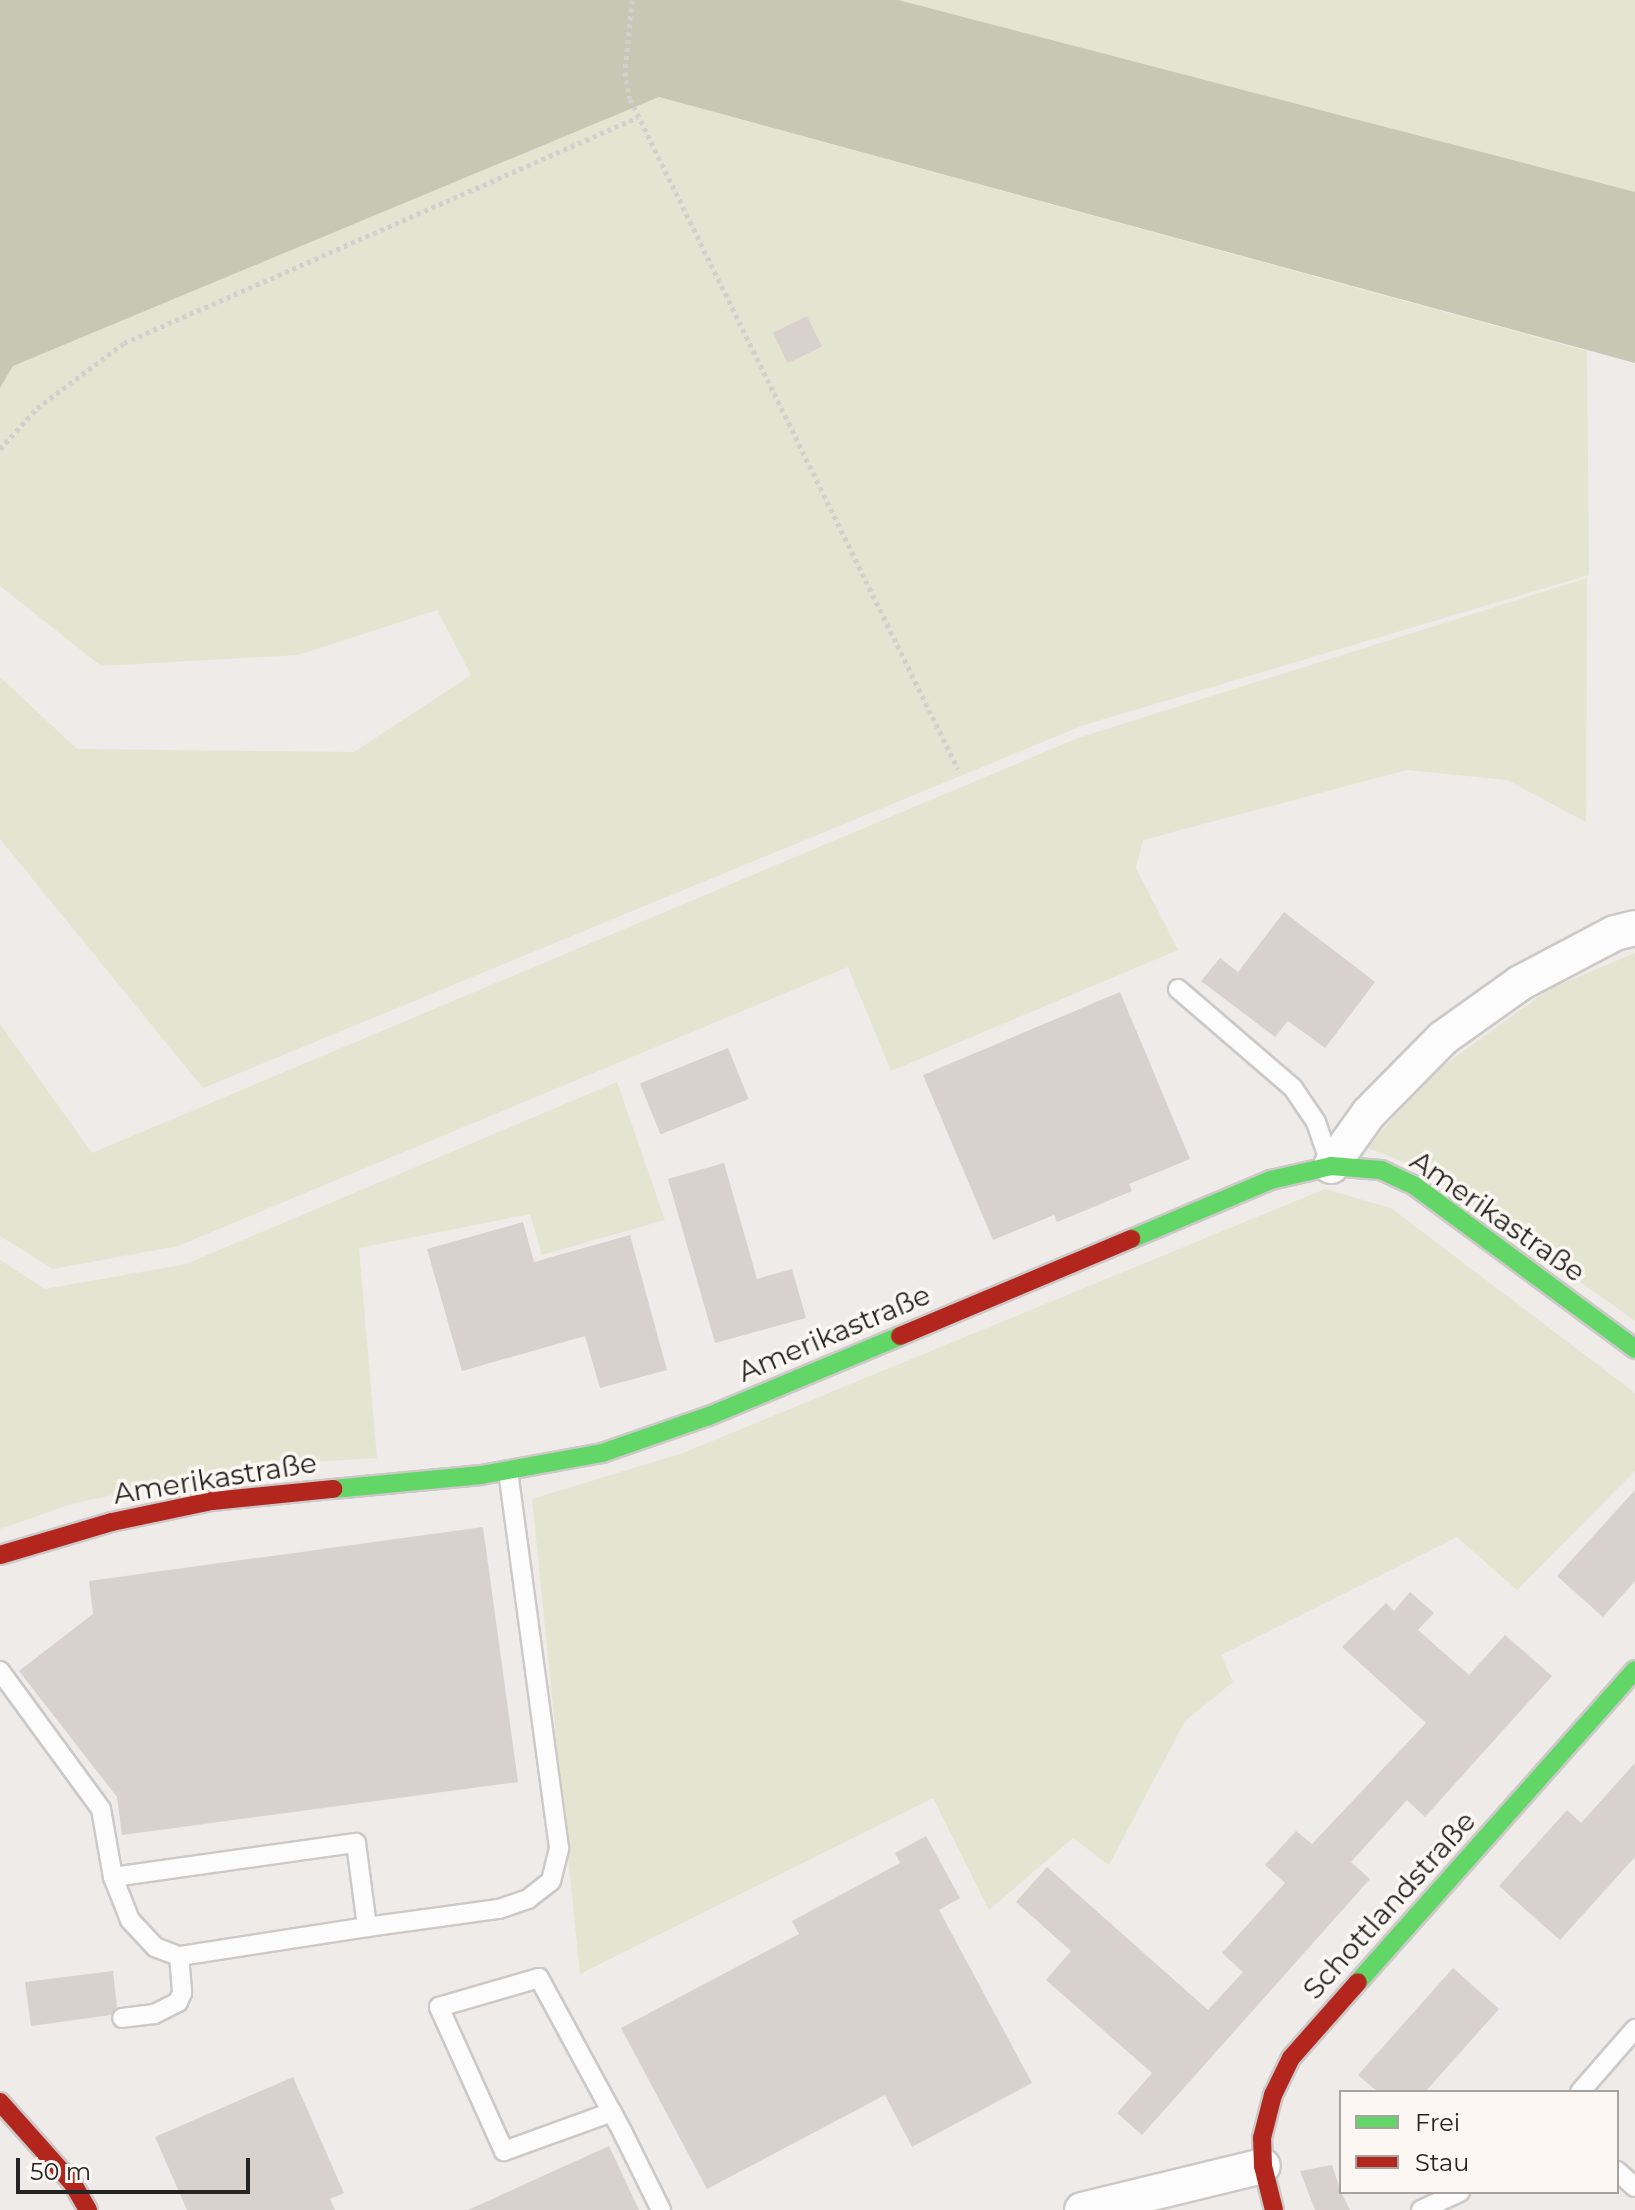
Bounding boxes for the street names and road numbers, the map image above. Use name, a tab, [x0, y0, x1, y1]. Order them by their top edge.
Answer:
street label: Amerikastraße	[1404, 1143, 1592, 1289]
street label: Amerikastraße	[733, 1277, 935, 1389]
street label: Amerikastraße	[111, 1445, 319, 1511]
street label: Schottlandstraße	[1296, 1804, 1482, 2006]

